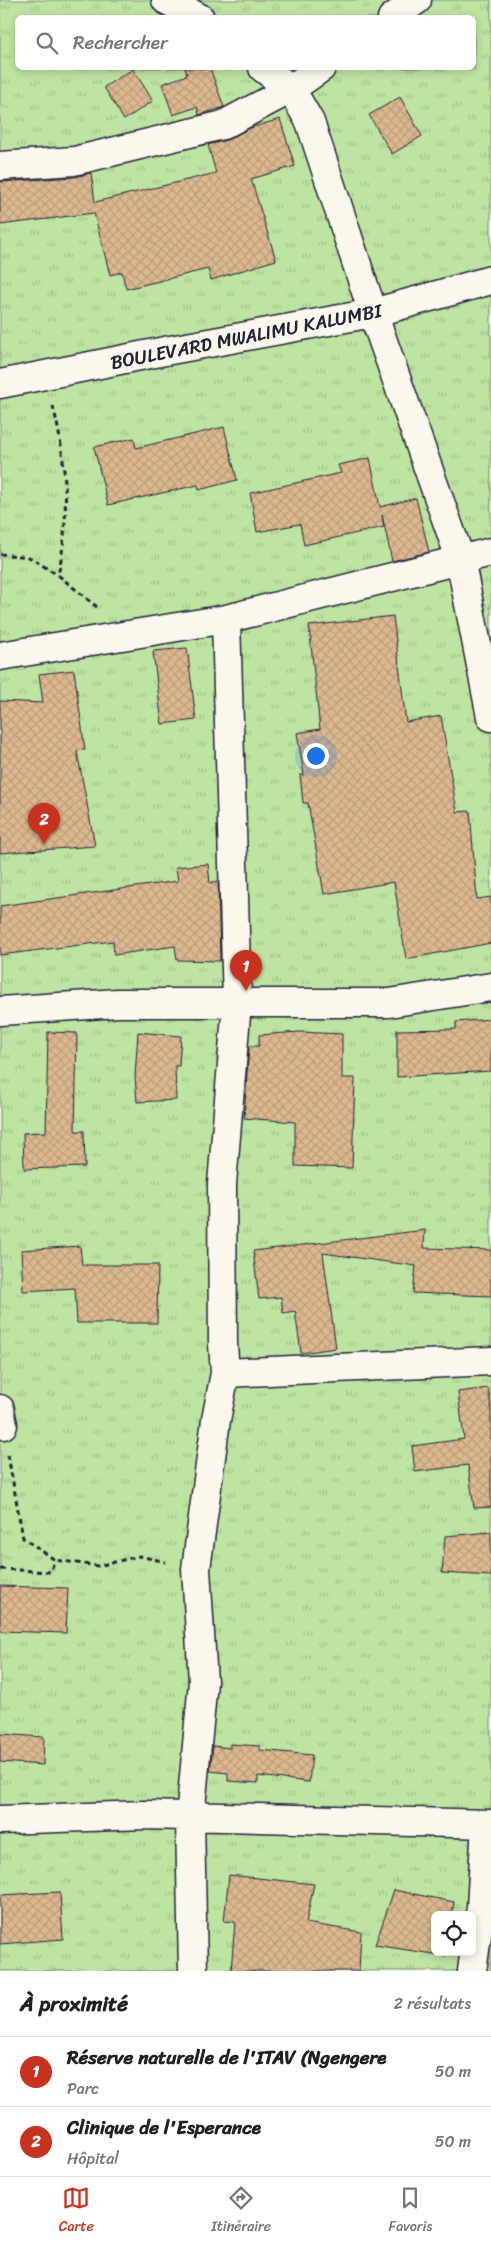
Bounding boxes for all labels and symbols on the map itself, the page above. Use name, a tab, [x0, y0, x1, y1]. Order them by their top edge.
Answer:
street label: BOULEVARD MWALIMU KALUMBI	[108, 294, 386, 379]
your location	[303, 743, 329, 769]
pin: 2	[28, 803, 60, 844]
pin: 1	[230, 950, 262, 991]

